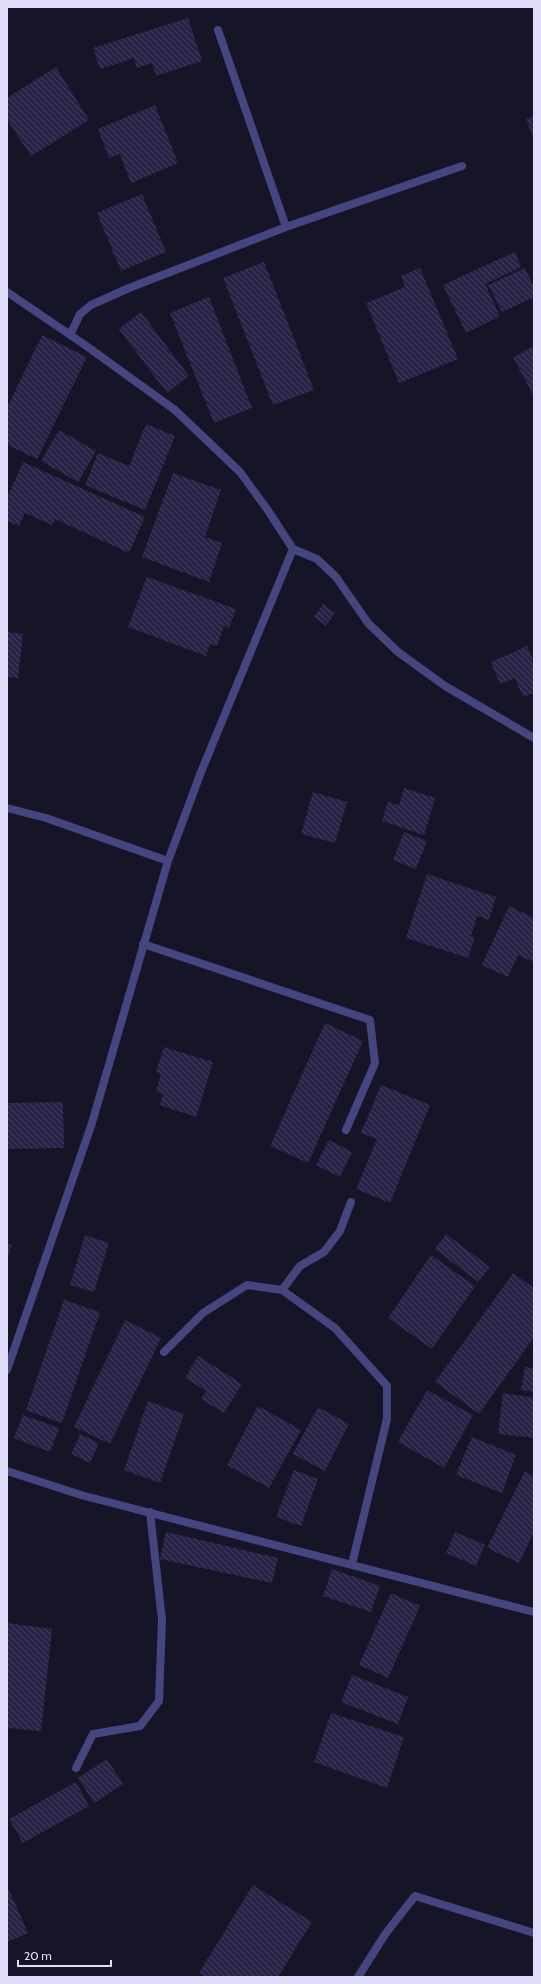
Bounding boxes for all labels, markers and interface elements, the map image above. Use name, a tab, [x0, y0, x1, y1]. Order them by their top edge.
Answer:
scale bar	[18, 1942, 111, 1968]
text: 20 m	[24, 1948, 52, 1963]

